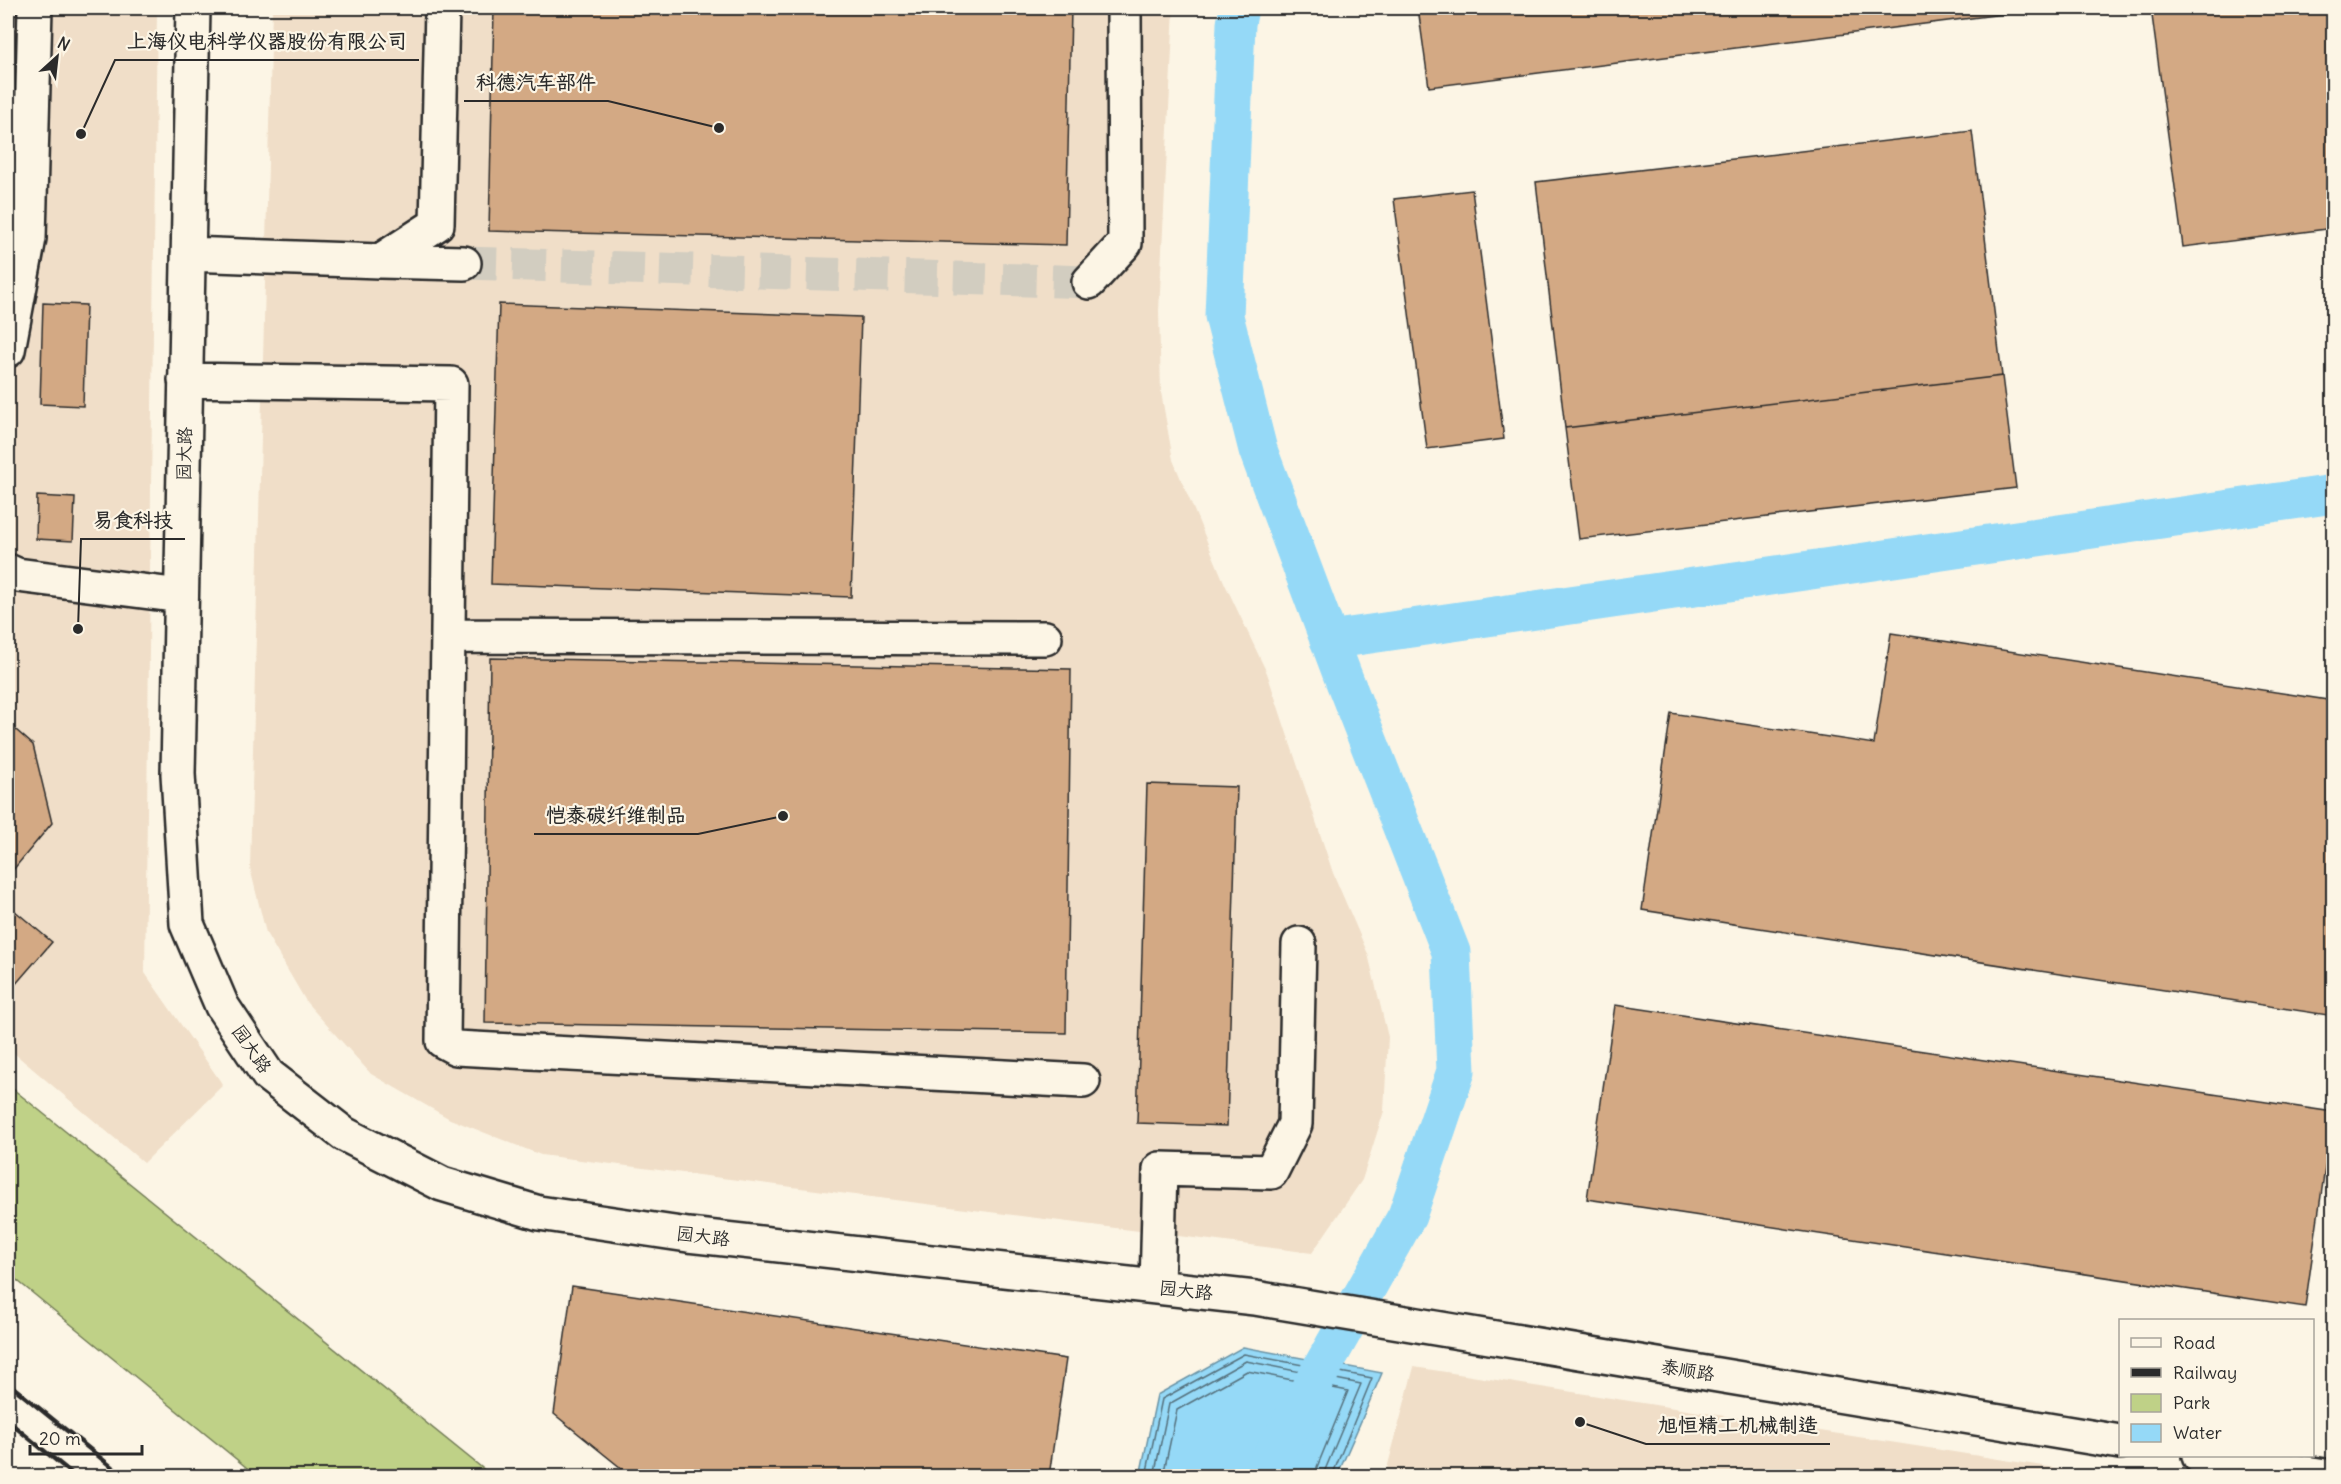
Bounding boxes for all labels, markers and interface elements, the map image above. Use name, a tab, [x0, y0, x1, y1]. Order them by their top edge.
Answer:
callout: 上海仪电科学仪器股份有限公司	[115, 22, 419, 60]
north arrow	[27, 27, 87, 87]
text: 上海仪电科学仪器股份有限公司	[127, 28, 407, 53]
text: N	[54, 32, 73, 55]
callout: 科德汽车部件	[464, 63, 608, 101]
text: 科德汽车部件	[476, 69, 596, 94]
street label: 园大路	[172, 427, 196, 481]
callout: 易食科技	[81, 501, 185, 539]
text: 易食科技	[93, 507, 173, 532]
callout: 恺泰碳纤维制品	[534, 796, 698, 834]
text: 恺泰碳纤维制品	[546, 802, 686, 827]
street label: 园大路	[227, 1020, 277, 1078]
street label: 园大路	[675, 1221, 731, 1251]
street label: 园大路	[1158, 1276, 1214, 1304]
legend	[2119, 1319, 2314, 1457]
text: Road	[2173, 1331, 2216, 1354]
street label: 泰顺路	[1660, 1354, 1716, 1386]
text: Railway	[2173, 1361, 2237, 1384]
text: Park	[2173, 1391, 2210, 1414]
callout: 旭恒精工机械制造	[1646, 1406, 1830, 1444]
text: 旭恒精工机械制造	[1658, 1412, 1818, 1437]
scale bar	[30, 1418, 142, 1456]
text: Water	[2173, 1421, 2223, 1444]
text: 20 m	[39, 1427, 81, 1450]

